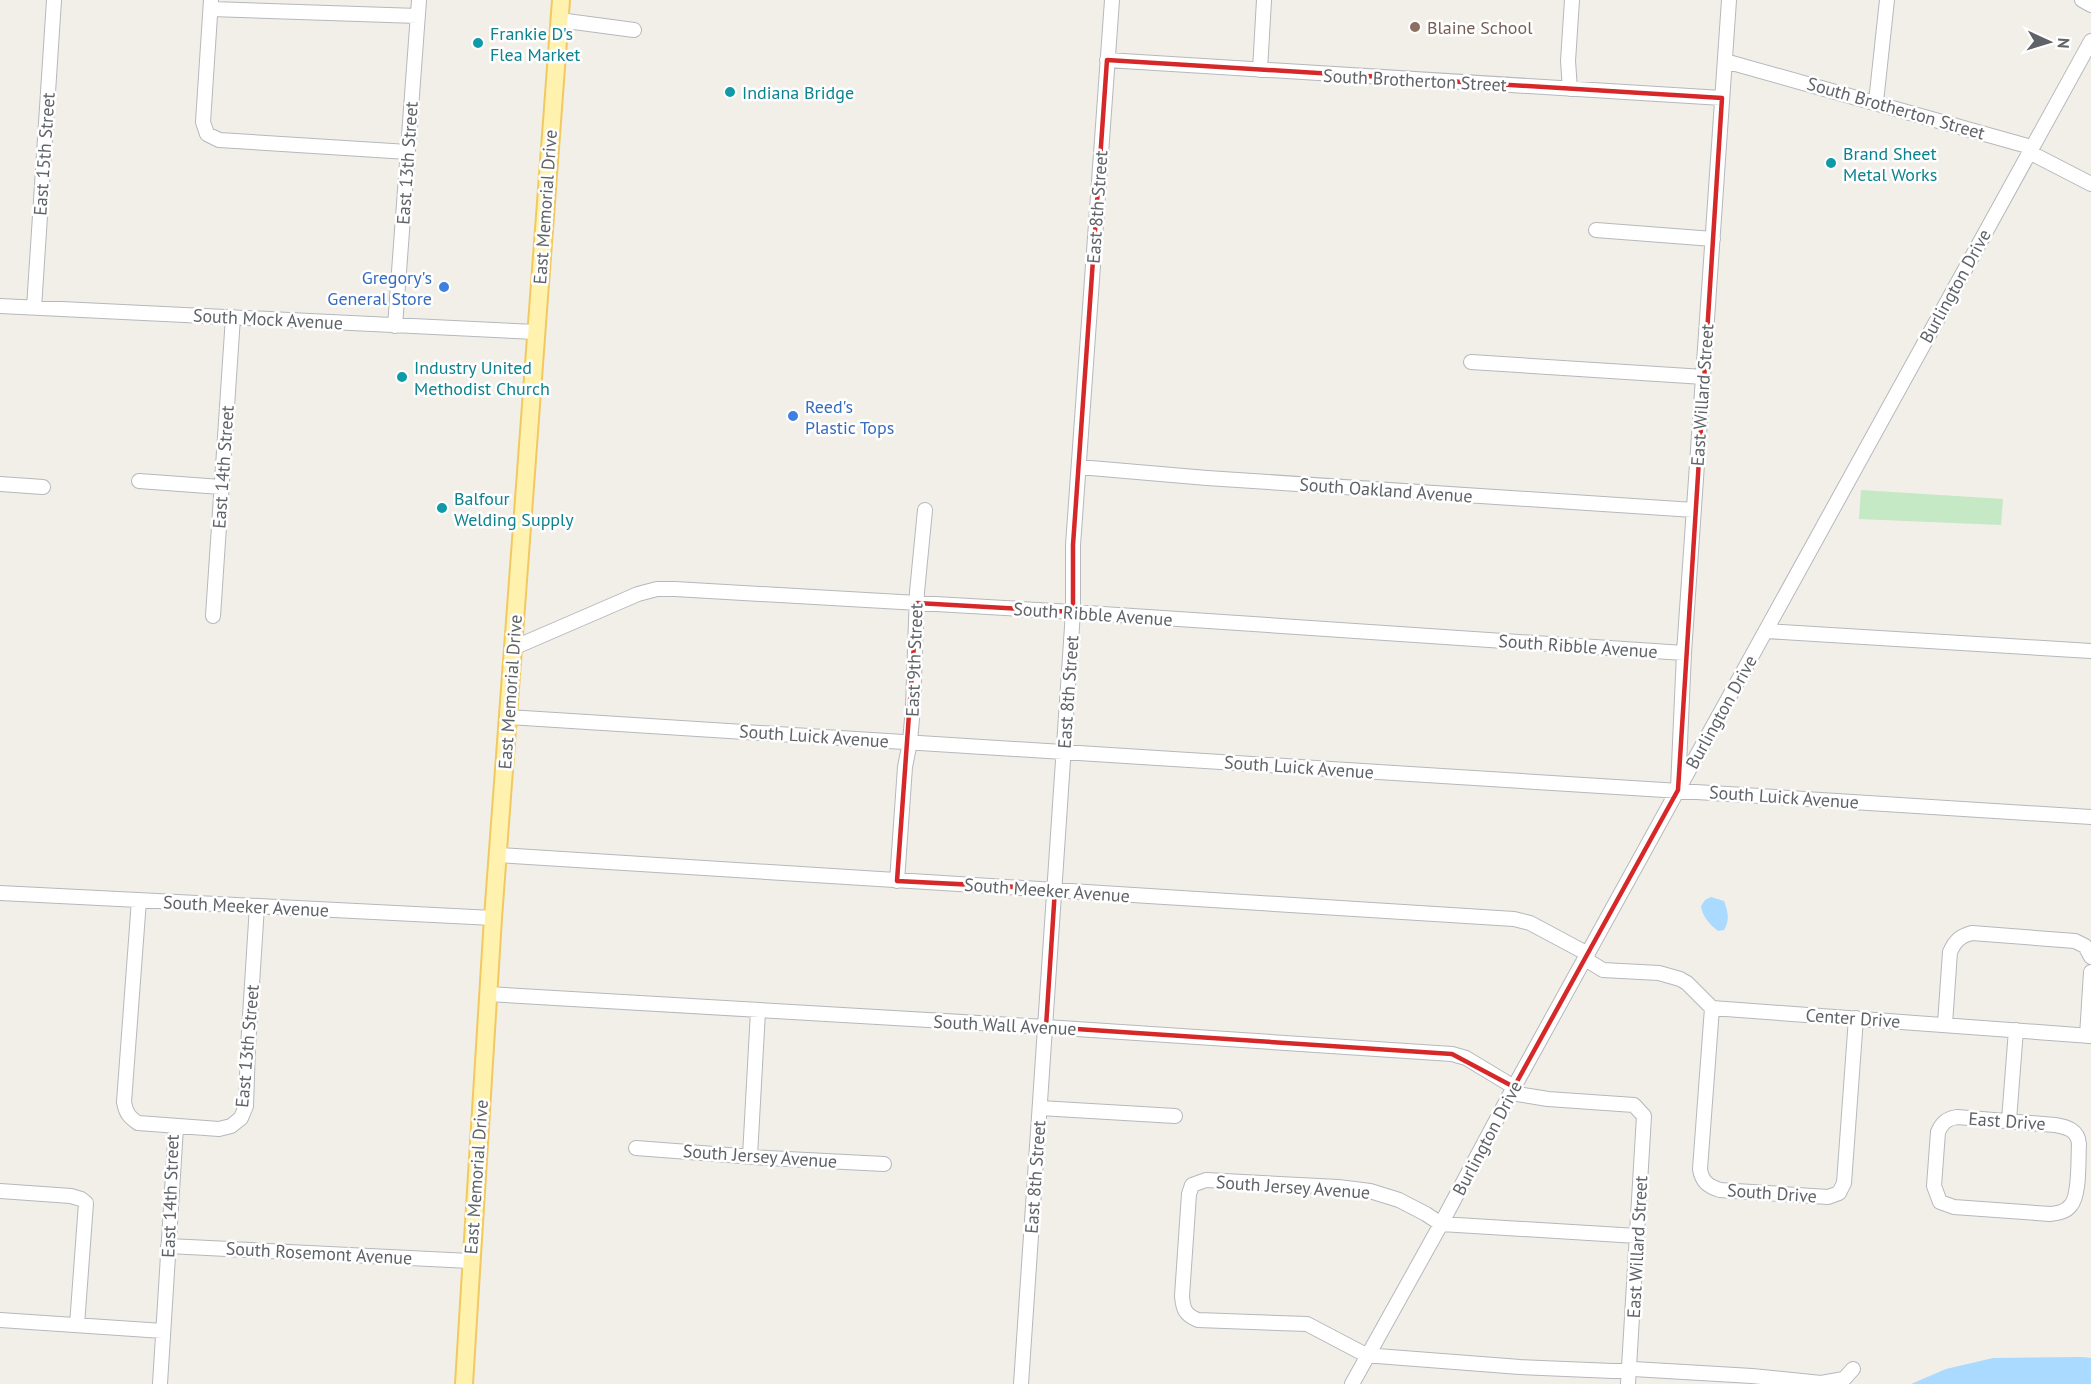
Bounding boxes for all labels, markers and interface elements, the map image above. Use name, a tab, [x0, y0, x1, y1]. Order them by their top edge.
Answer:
north arrow	[2019, 12, 2079, 72]
place label: Blaine School	[1427, 16, 1533, 39]
marker: Blaine School	[1408, 20, 1422, 34]
place label: Frankie D's Flea Market	[490, 22, 580, 66]
marker: Frankie D's Flea Market	[471, 36, 485, 50]
text: N	[2054, 37, 2074, 49]
street label: South Brotherton Street	[1323, 64, 1507, 96]
street label: South Brotherton Street	[1804, 72, 1988, 144]
place label: Indiana Bridge	[742, 81, 854, 104]
marker: Indiana Bridge	[723, 85, 737, 99]
street label: East 15th Street	[28, 92, 60, 216]
street label: East 13th Street	[391, 101, 423, 225]
street label: East Memorial Drive	[528, 129, 562, 285]
place label: Brand Sheet Metal Works	[1843, 142, 1937, 186]
street label: East 8th Street	[1082, 150, 1112, 264]
marker: Brand Sheet Metal Works	[1824, 156, 1838, 170]
street label: Burlington Drive	[1914, 225, 1996, 347]
place label: Gregory's General Store	[327, 266, 432, 310]
marker: Gregory's General Store	[437, 280, 451, 294]
street label: South Mock Avenue	[192, 304, 344, 334]
street label: East Willard Street	[1686, 323, 1718, 467]
place label: Industry United Methodist Church	[414, 356, 550, 400]
marker: Industry United Methodist Church	[395, 370, 409, 384]
place label: Reed's Plastic Tops	[805, 395, 894, 439]
street label: East 14th Street	[207, 405, 239, 529]
marker: Reed's Plastic Tops	[786, 409, 800, 423]
street label: South Oakland Avenue	[1299, 472, 1473, 508]
place label: Balfour Welding Supply	[454, 487, 574, 531]
marker: Balfour Welding Supply	[435, 501, 449, 515]
street label: South Ribble Avenue	[1013, 597, 1173, 631]
street label: East 9th Street	[901, 603, 927, 717]
street label: East Memorial Drive	[493, 614, 527, 770]
street label: South Ribble Avenue	[1498, 629, 1658, 663]
street label: East 8th Street	[1053, 635, 1083, 749]
street label: Burlington Drive	[1680, 651, 1762, 773]
street label: South Luick Avenue	[738, 719, 890, 753]
street label: South Luick Avenue	[1223, 750, 1375, 784]
street label: South Luick Avenue	[1708, 780, 1860, 814]
street label: South Meeker Avenue	[963, 873, 1131, 907]
street label: South Meeker Avenue	[162, 890, 330, 922]
street label: East 13th Street	[230, 984, 264, 1108]
street label: Center Drive	[1805, 1003, 1901, 1033]
street label: South Wall Avenue	[933, 1010, 1077, 1040]
street label: Burlington Drive	[1447, 1077, 1527, 1199]
street label: East Memorial Drive	[459, 1099, 493, 1255]
street label: East Drive	[1968, 1107, 2046, 1135]
street label: East 8th Street	[1020, 1120, 1050, 1234]
street label: East 14th Street	[156, 1134, 184, 1258]
street label: South Jersey Avenue	[682, 1139, 838, 1173]
street label: South Jersey Avenue	[1215, 1170, 1371, 1204]
street label: East Willard Street	[1622, 1175, 1652, 1319]
street label: South Drive	[1726, 1178, 1818, 1208]
street label: South Rosemont Avenue	[225, 1237, 413, 1269]

